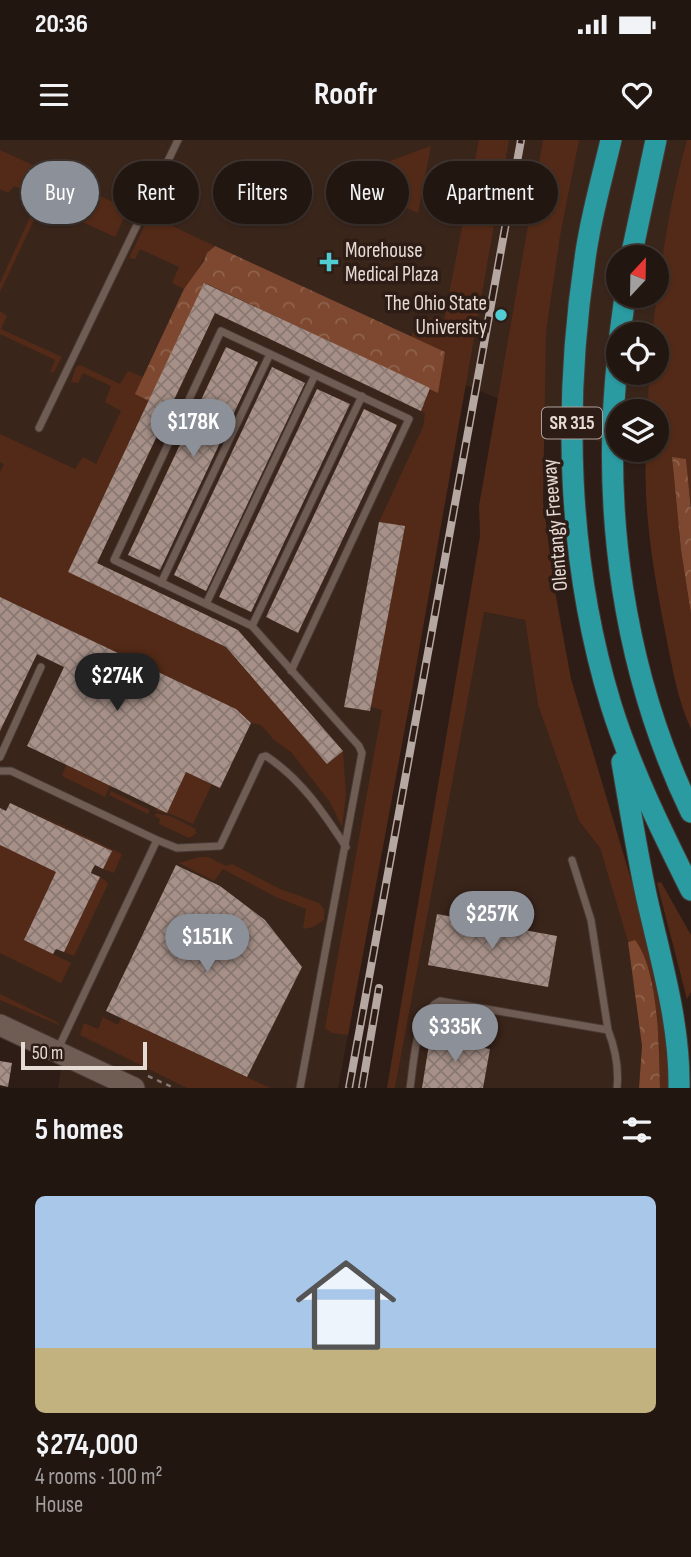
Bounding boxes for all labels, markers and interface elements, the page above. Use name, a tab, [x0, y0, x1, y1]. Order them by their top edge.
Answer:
text: 20:36	[35, 9, 88, 40]
text: Roofr	[314, 75, 377, 114]
icon: menu	[35, 76, 73, 114]
icon: heart	[618, 76, 656, 114]
chip: Buy	[21, 161, 99, 224]
chip: Rent	[113, 161, 199, 224]
chip: Filters	[213, 161, 312, 224]
chip: New	[326, 161, 409, 224]
chip: Apartment	[423, 161, 558, 224]
place label: Morehouse Medical Plaza	[345, 238, 439, 287]
north arrow	[606, 245, 668, 308]
map controls	[606, 245, 669, 462]
marker: Morehouse Medical Plaza	[319, 252, 339, 272]
place label: The Ohio State University	[385, 291, 487, 340]
marker: The Ohio State University	[493, 307, 509, 323]
button: locate	[606, 322, 669, 385]
button: layers	[606, 399, 669, 462]
pin: $178K	[144, 400, 242, 459]
text: $178K	[167, 408, 219, 436]
road number: SR 315	[542, 408, 602, 438]
street label: Olentangy Freeway	[537, 458, 573, 592]
pin: $274K	[68, 654, 166, 713]
text: $274K	[91, 662, 143, 690]
pin: $257K	[443, 892, 541, 951]
text: $257K	[465, 900, 519, 928]
pin: $151K	[158, 914, 256, 974]
text: $151K	[181, 923, 233, 951]
pin: $335K	[406, 1004, 504, 1064]
text: $335K	[428, 1013, 482, 1041]
scale bar	[21, 1039, 147, 1071]
text: 50 m	[32, 1042, 63, 1065]
icon: filters	[618, 1111, 656, 1149]
text: 5 homes	[35, 1112, 124, 1148]
icon: home	[283, 1242, 409, 1368]
text: $274,000	[35, 1427, 138, 1463]
text: 4 rooms · 100 m²	[35, 1463, 163, 1491]
text: House	[35, 1491, 83, 1519]

